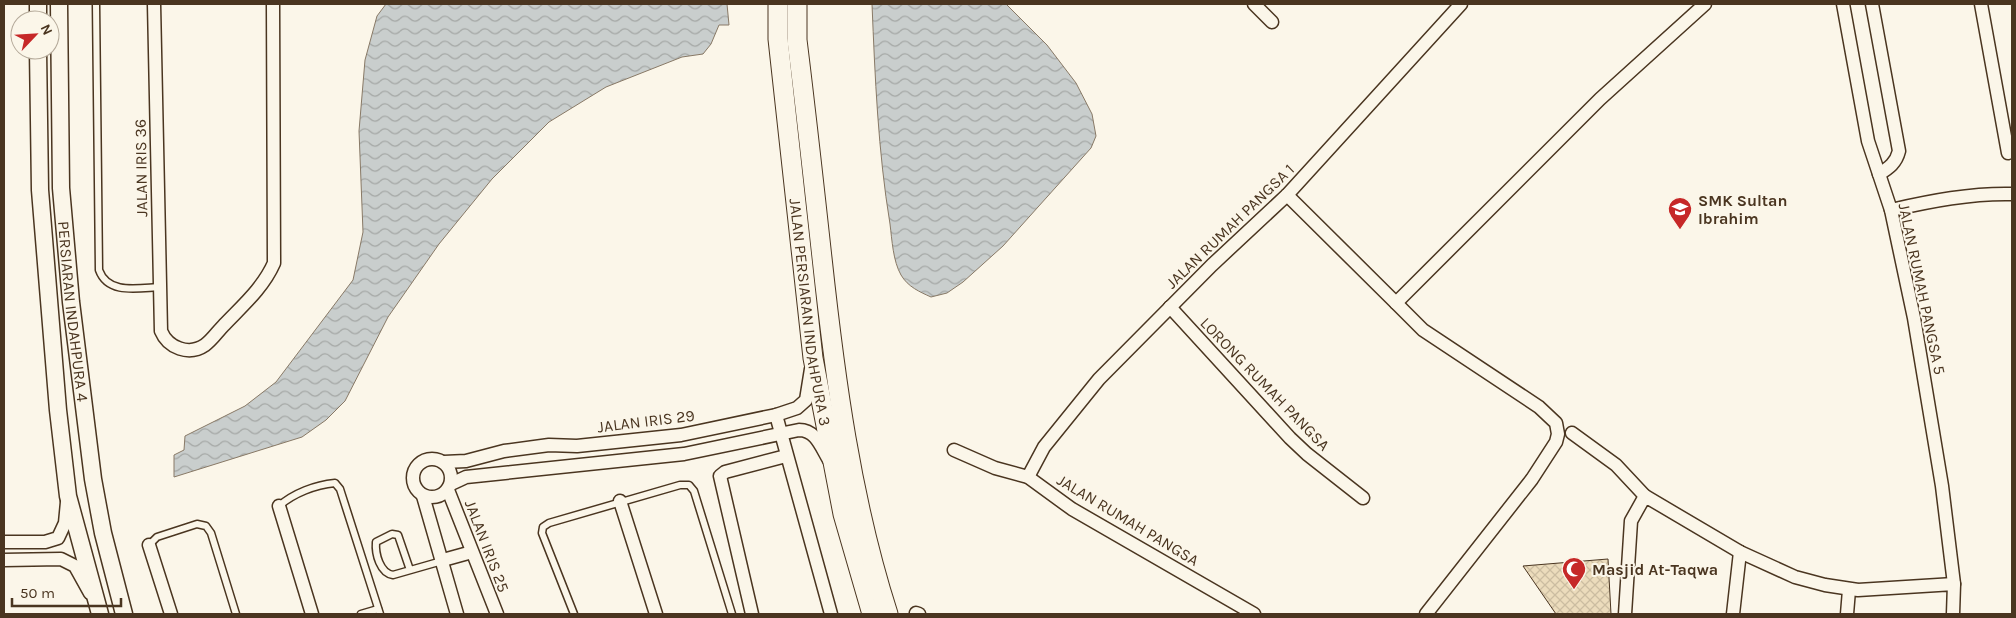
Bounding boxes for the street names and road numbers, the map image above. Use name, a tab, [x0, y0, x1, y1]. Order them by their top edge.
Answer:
street label: JALAN IRIS 36	[131, 119, 151, 217]
street label: JALAN RUMAH PANGSA 1	[1162, 160, 1298, 292]
street label: JALAN PERSIARAN INDAHPURA 3	[786, 197, 835, 427]
street label: JALAN RUMAH PANGSA 5	[1895, 201, 1949, 377]
street label: PERSIARAN INDAHPURA 4	[54, 220, 93, 403]
street label: LORONG RUMAH PANGSA	[1196, 313, 1334, 455]
street label: JALAN IRIS 29	[596, 406, 696, 436]
street label: JALAN RUMAH PANGSA	[1054, 470, 1202, 570]
street label: JALAN IRIS 25	[461, 497, 513, 595]

